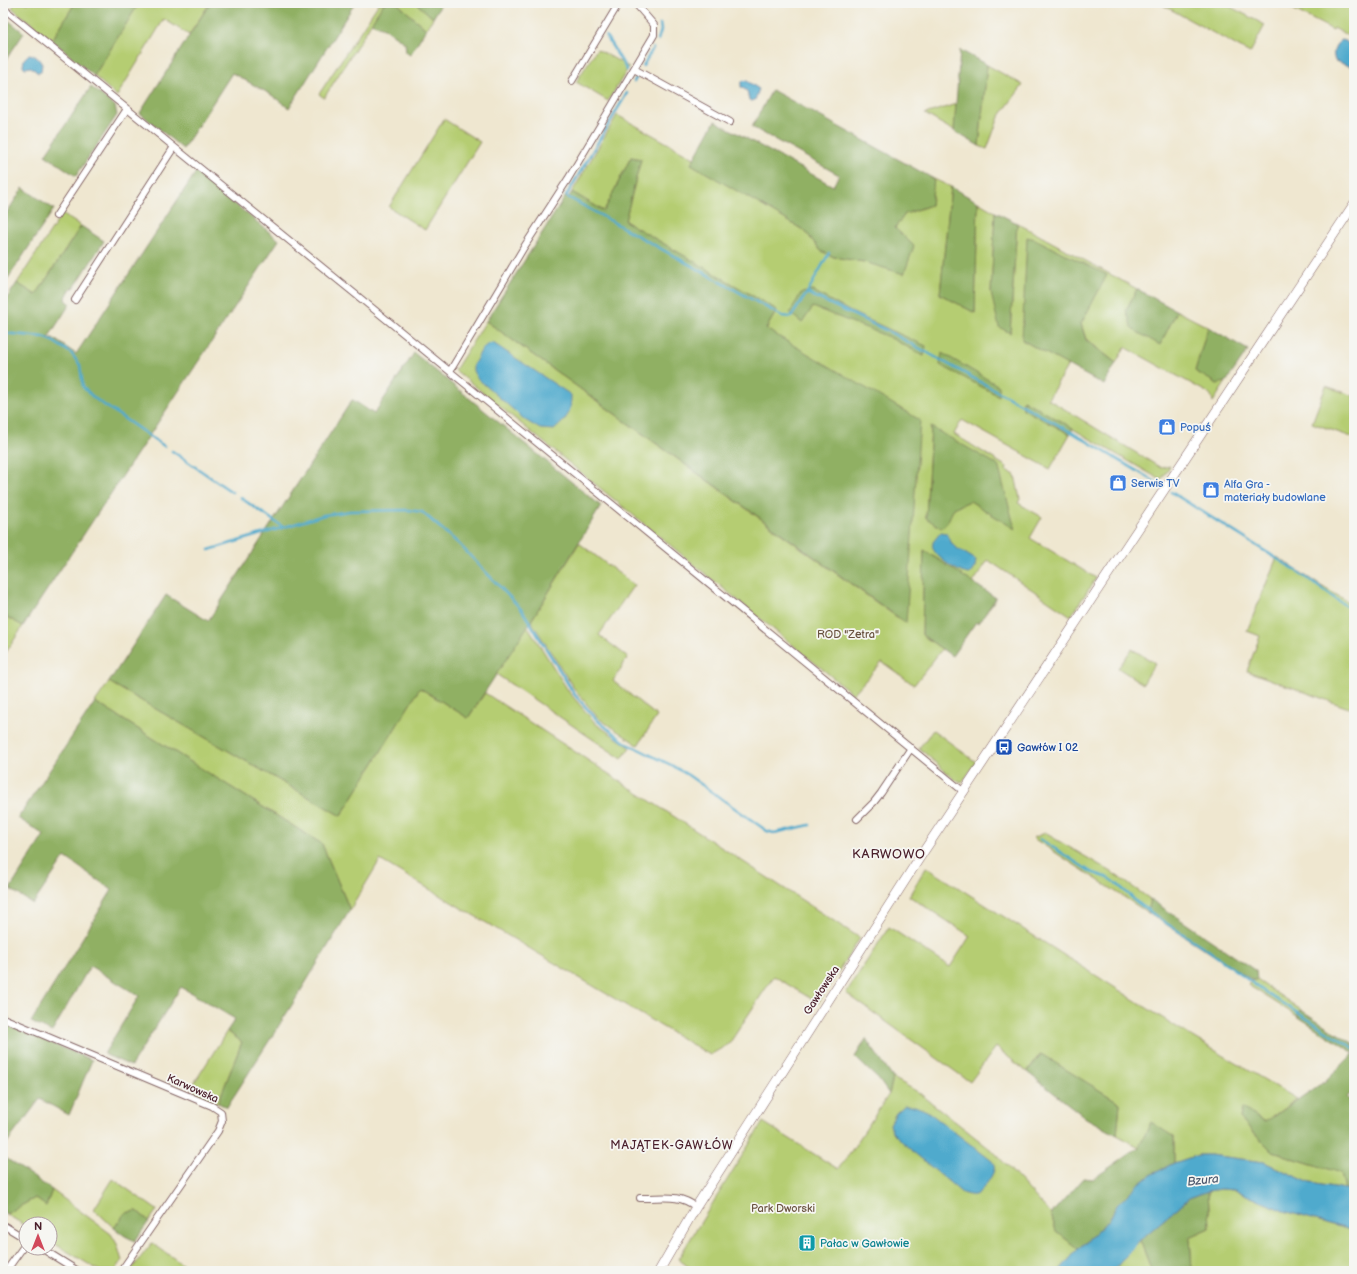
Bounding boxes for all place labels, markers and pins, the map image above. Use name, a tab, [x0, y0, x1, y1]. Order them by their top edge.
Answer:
shop icon: Popuś	[1157, 417, 1177, 437]
place label: Popuś	[1180, 421, 1211, 434]
shop icon: Serwis TV	[1108, 473, 1128, 493]
place label: Serwis TV	[1131, 477, 1180, 490]
place label: Alfa Gra - materiały budowlane	[1224, 478, 1326, 504]
shop icon: Alfa Gra - materiały budowlane	[1201, 480, 1221, 500]
bus stop icon: Gawłów I 02	[994, 737, 1014, 757]
place label: Gawłów I 02	[1017, 741, 1079, 754]
building icon: Pałac w Gawłowie	[797, 1233, 817, 1253]
place label: Pałac w Gawłowie	[820, 1237, 910, 1250]

